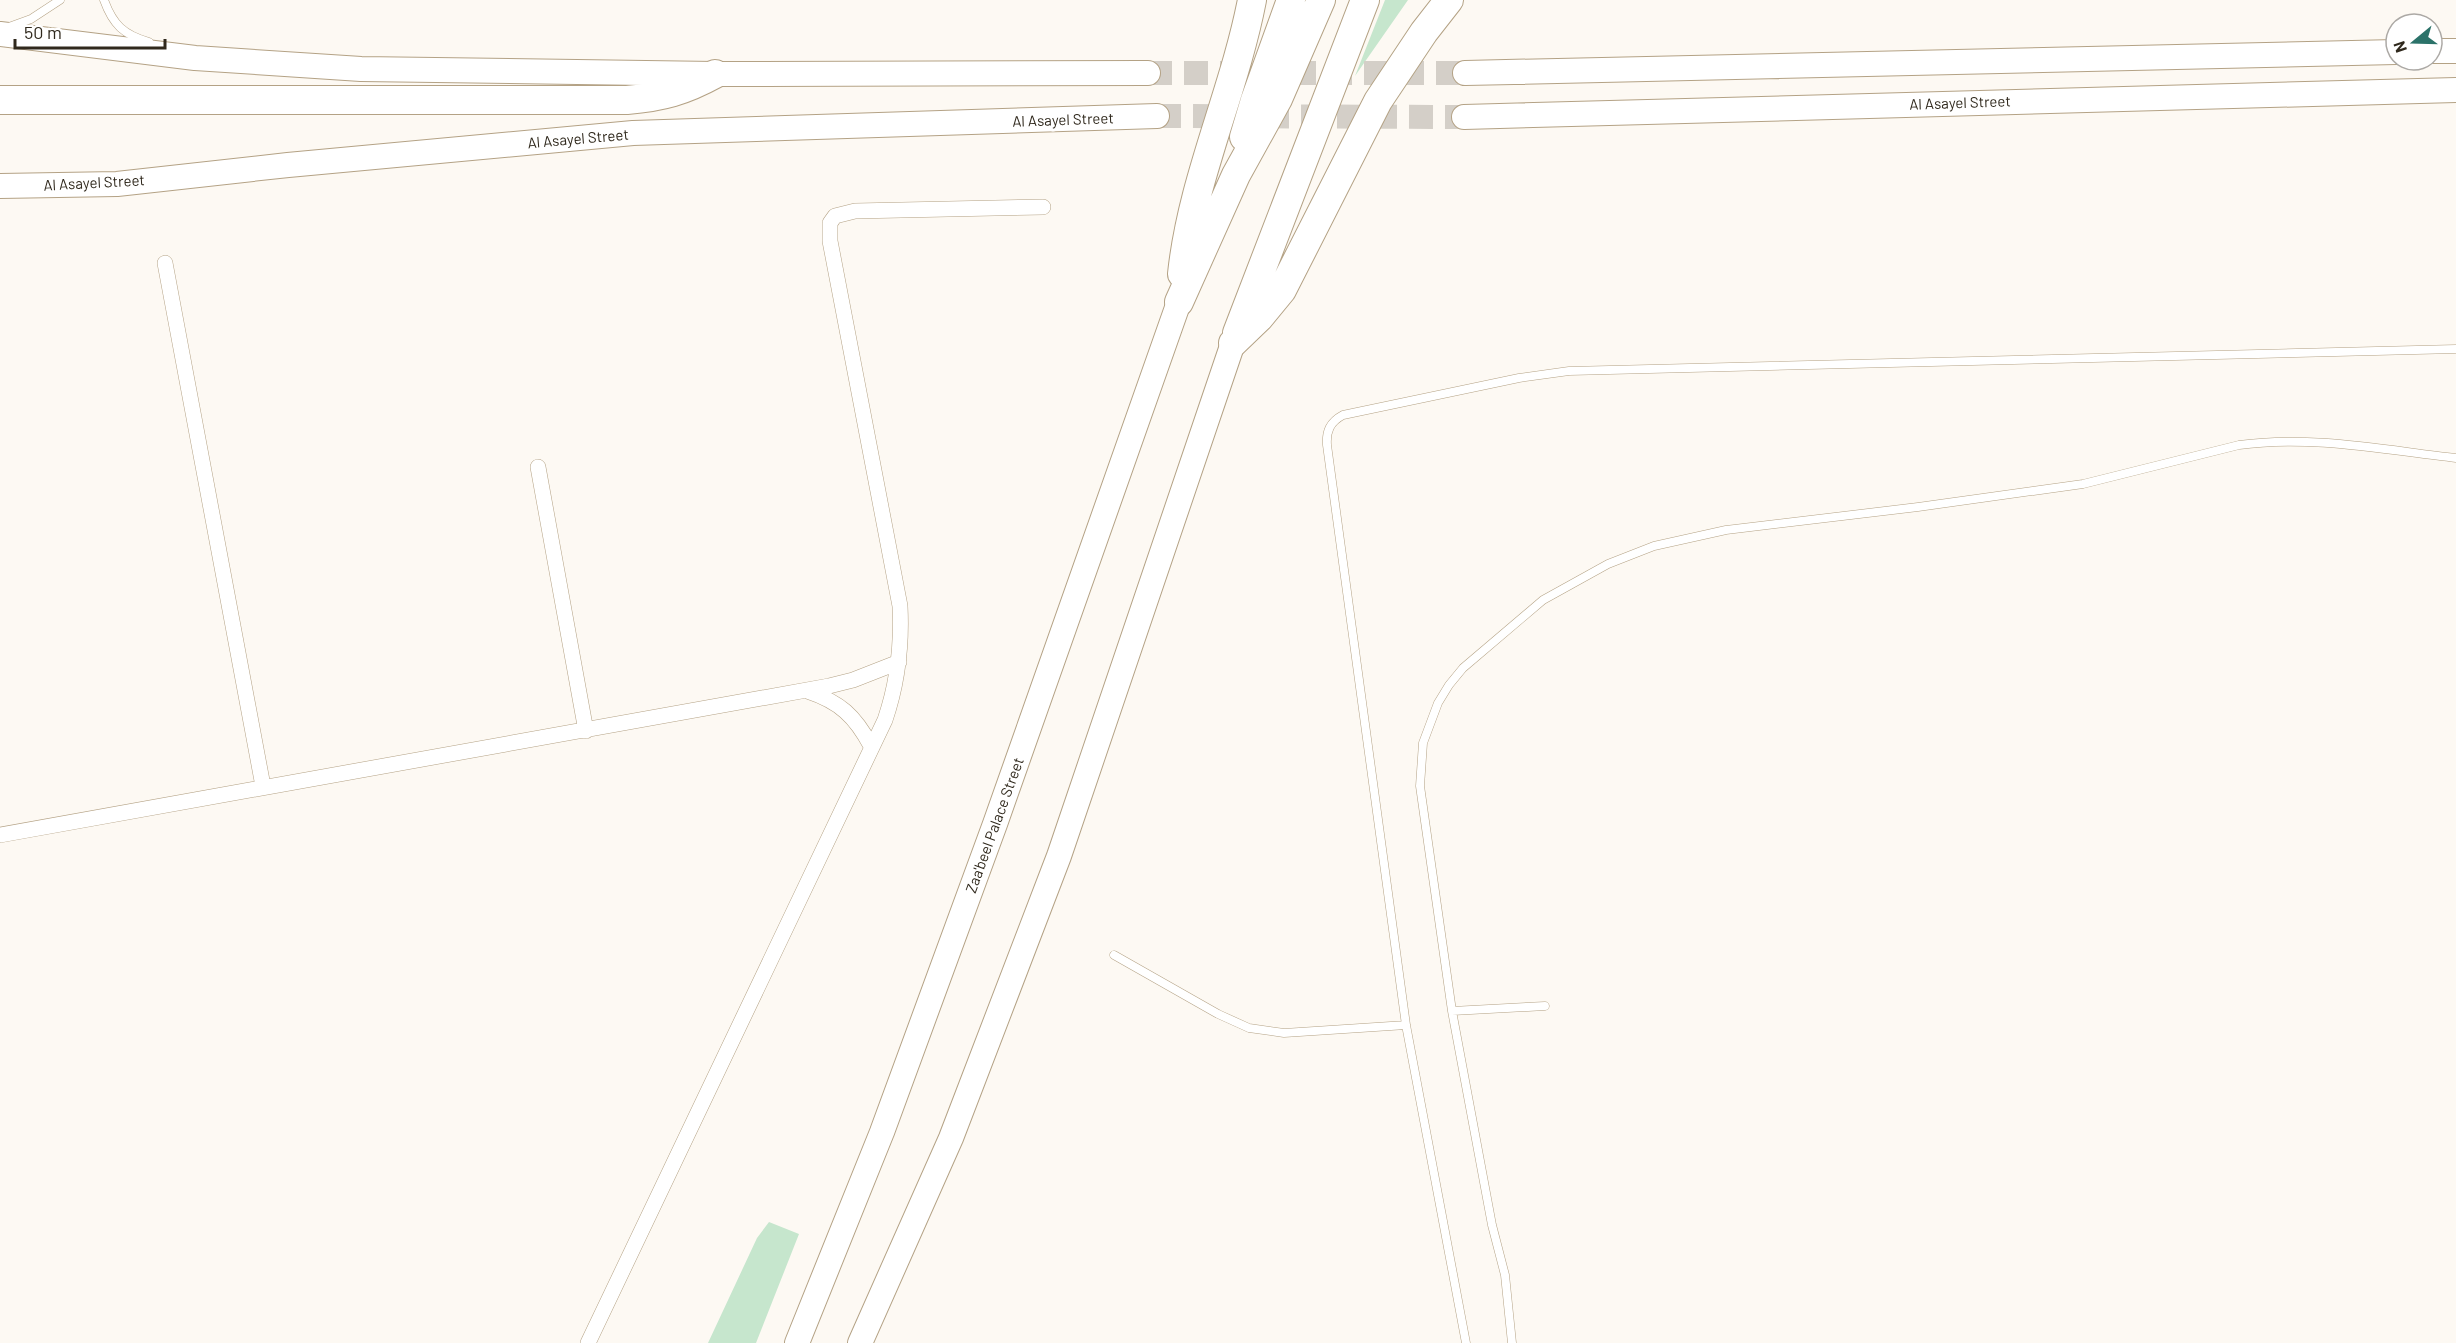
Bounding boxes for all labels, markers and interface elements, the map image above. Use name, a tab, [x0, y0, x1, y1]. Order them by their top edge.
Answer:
scale bar	[15, 12, 165, 50]
north arrow	[2384, 12, 2444, 72]
text: 50 m	[24, 21, 62, 43]
text: N	[2389, 39, 2410, 55]
street label: Al Asayel Street	[1909, 91, 2011, 113]
street label: Al Asayel Street	[1012, 108, 1114, 130]
street label: Al Asayel Street	[527, 125, 629, 151]
street label: Al Asayel Street	[43, 170, 145, 194]
street label: Zaa'beel Palace Street	[961, 755, 1027, 895]

